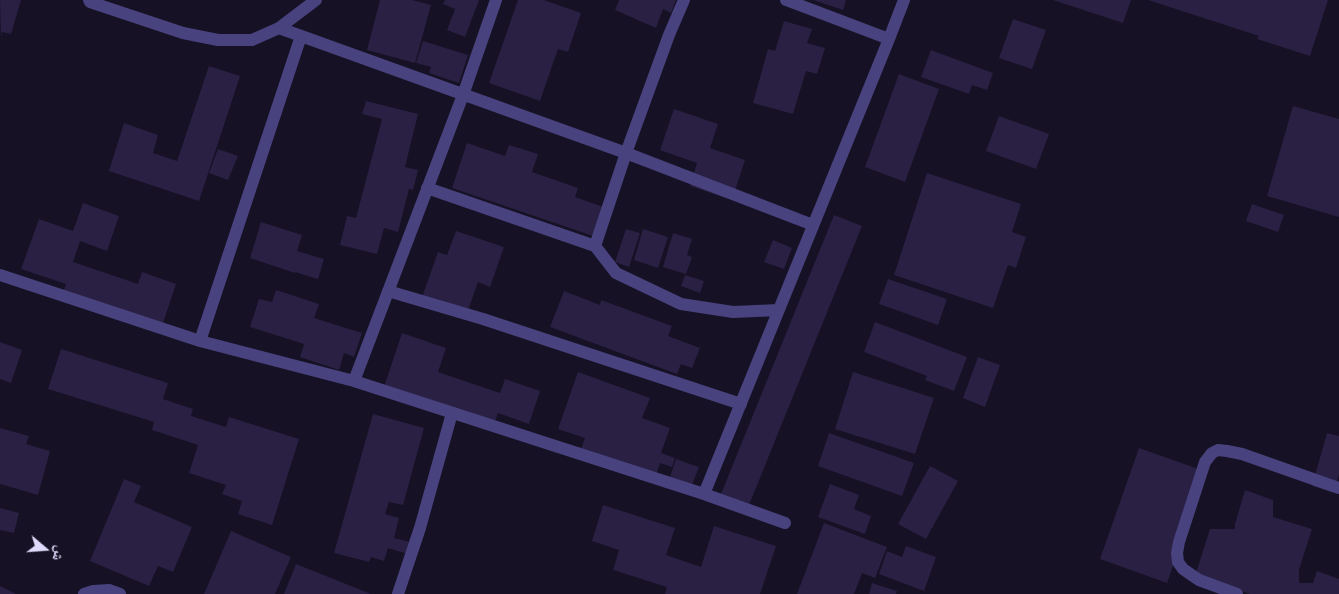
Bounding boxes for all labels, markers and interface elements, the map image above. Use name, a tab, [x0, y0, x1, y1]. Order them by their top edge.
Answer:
north arrow	[20, 524, 70, 574]
text: ش	[48, 544, 70, 563]

